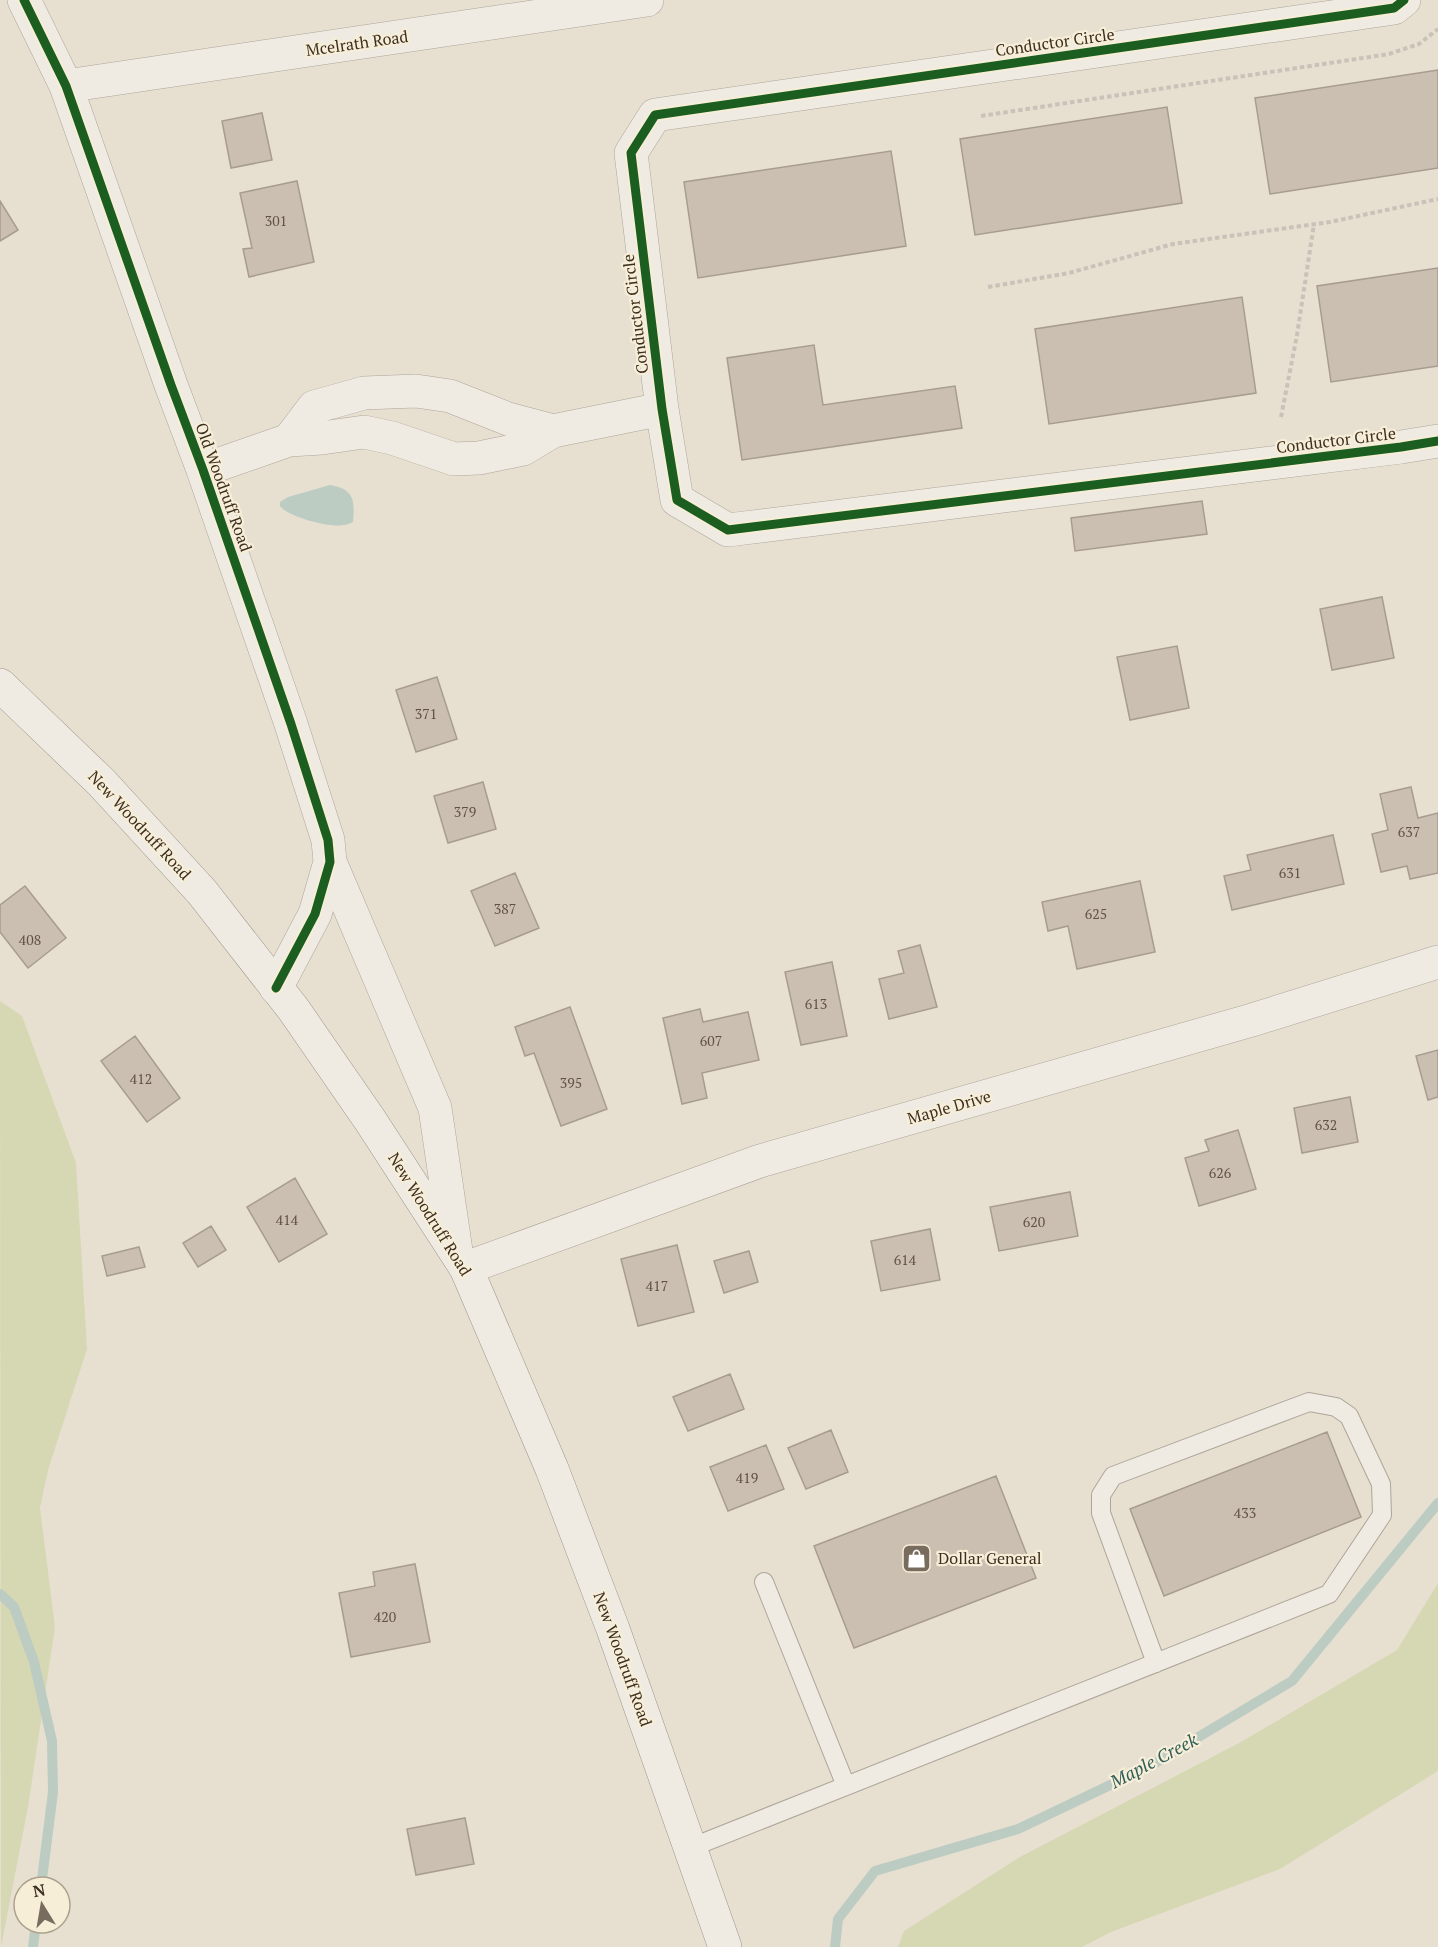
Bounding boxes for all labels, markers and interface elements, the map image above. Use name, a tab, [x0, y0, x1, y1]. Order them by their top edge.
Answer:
street label: Conductor Circle	[994, 23, 1116, 61]
street label: Mcelrath Road	[304, 25, 410, 61]
house number: 301	[265, 211, 287, 230]
street label: Conductor Circle	[617, 253, 653, 375]
street label: Old Woodruff Road	[190, 419, 258, 555]
street label: Conductor Circle	[1275, 422, 1397, 458]
house number: 371	[415, 704, 437, 723]
street label: New Woodruff Road	[84, 766, 196, 884]
house number: 379	[454, 802, 476, 821]
house number: 637	[1398, 822, 1420, 841]
house number: 631	[1279, 863, 1301, 882]
house number: 387	[494, 899, 516, 918]
house number: 625	[1085, 904, 1107, 923]
house number: 408	[19, 930, 41, 949]
house number: 613	[805, 994, 827, 1013]
house number: 607	[700, 1031, 722, 1050]
house number: 412	[130, 1069, 152, 1088]
house number: 395	[560, 1073, 582, 1092]
street label: Maple Drive	[905, 1085, 993, 1129]
house number: 632	[1315, 1115, 1337, 1134]
street label: New Woodruff Road	[383, 1148, 477, 1280]
house number: 626	[1209, 1163, 1232, 1182]
house number: 414	[276, 1210, 299, 1229]
house number: 620	[1023, 1212, 1045, 1231]
house number: 614	[894, 1250, 917, 1269]
house number: 417	[646, 1276, 668, 1295]
house number: 419	[736, 1468, 758, 1487]
house number: 433	[1234, 1503, 1256, 1522]
shop icon: Dollar General	[901, 1542, 933, 1574]
place label: Dollar General	[938, 1547, 1042, 1569]
street label: New Woodruff Road	[588, 1589, 658, 1729]
house number: 420	[374, 1607, 396, 1626]
water label: Maple Creek	[1105, 1727, 1202, 1794]
north arrow	[12, 1875, 72, 1935]
text: N	[31, 1878, 47, 1902]

